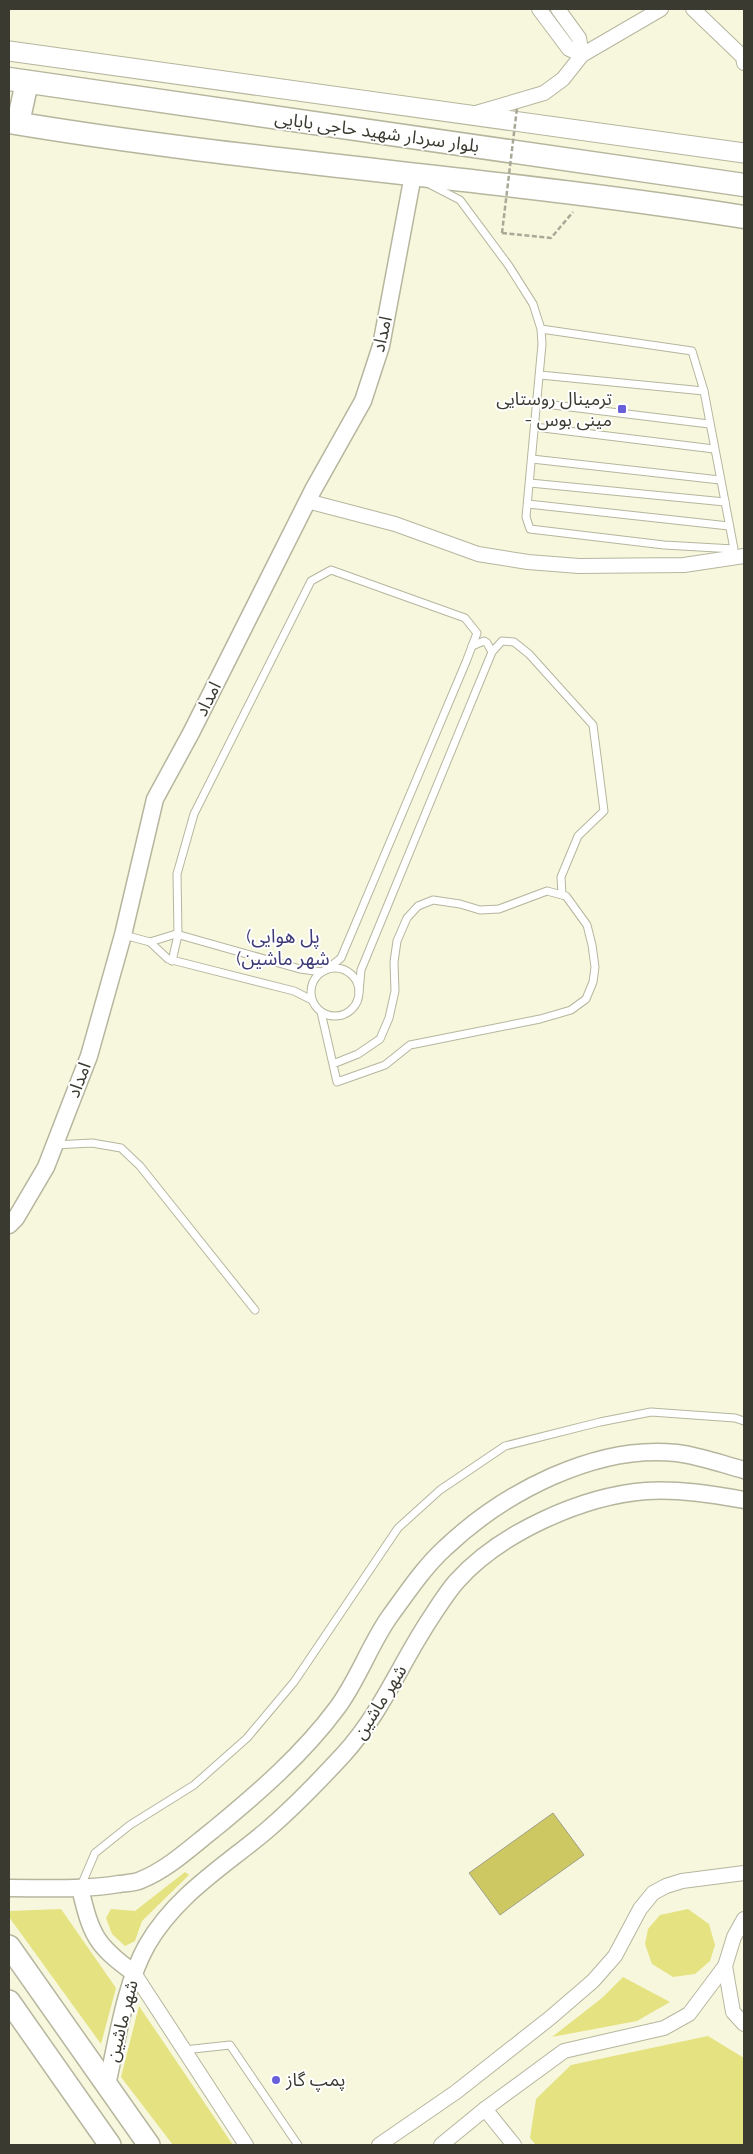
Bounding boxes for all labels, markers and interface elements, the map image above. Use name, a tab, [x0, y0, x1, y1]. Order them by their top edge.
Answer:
street label: بلوار سردار شهید حاجی بابایی	[273, 107, 481, 157]
street label: امداد	[367, 314, 396, 354]
place label: ترمینال روستایی - مینی بوس	[496, 388, 612, 431]
marker: ترمینال روستایی - مینی بوس	[616, 403, 628, 415]
street label: امداد	[190, 678, 225, 720]
district label: (پل هوایی (شهر ماشین	[236, 925, 330, 970]
street label: امداد	[62, 1059, 95, 1100]
street label: شهر ماشین	[349, 1661, 411, 1743]
street label: شهر ماشین	[101, 1978, 143, 2064]
place label: پمپ گاز	[285, 2069, 345, 2092]
marker: پمپ گاز	[270, 2074, 282, 2086]

